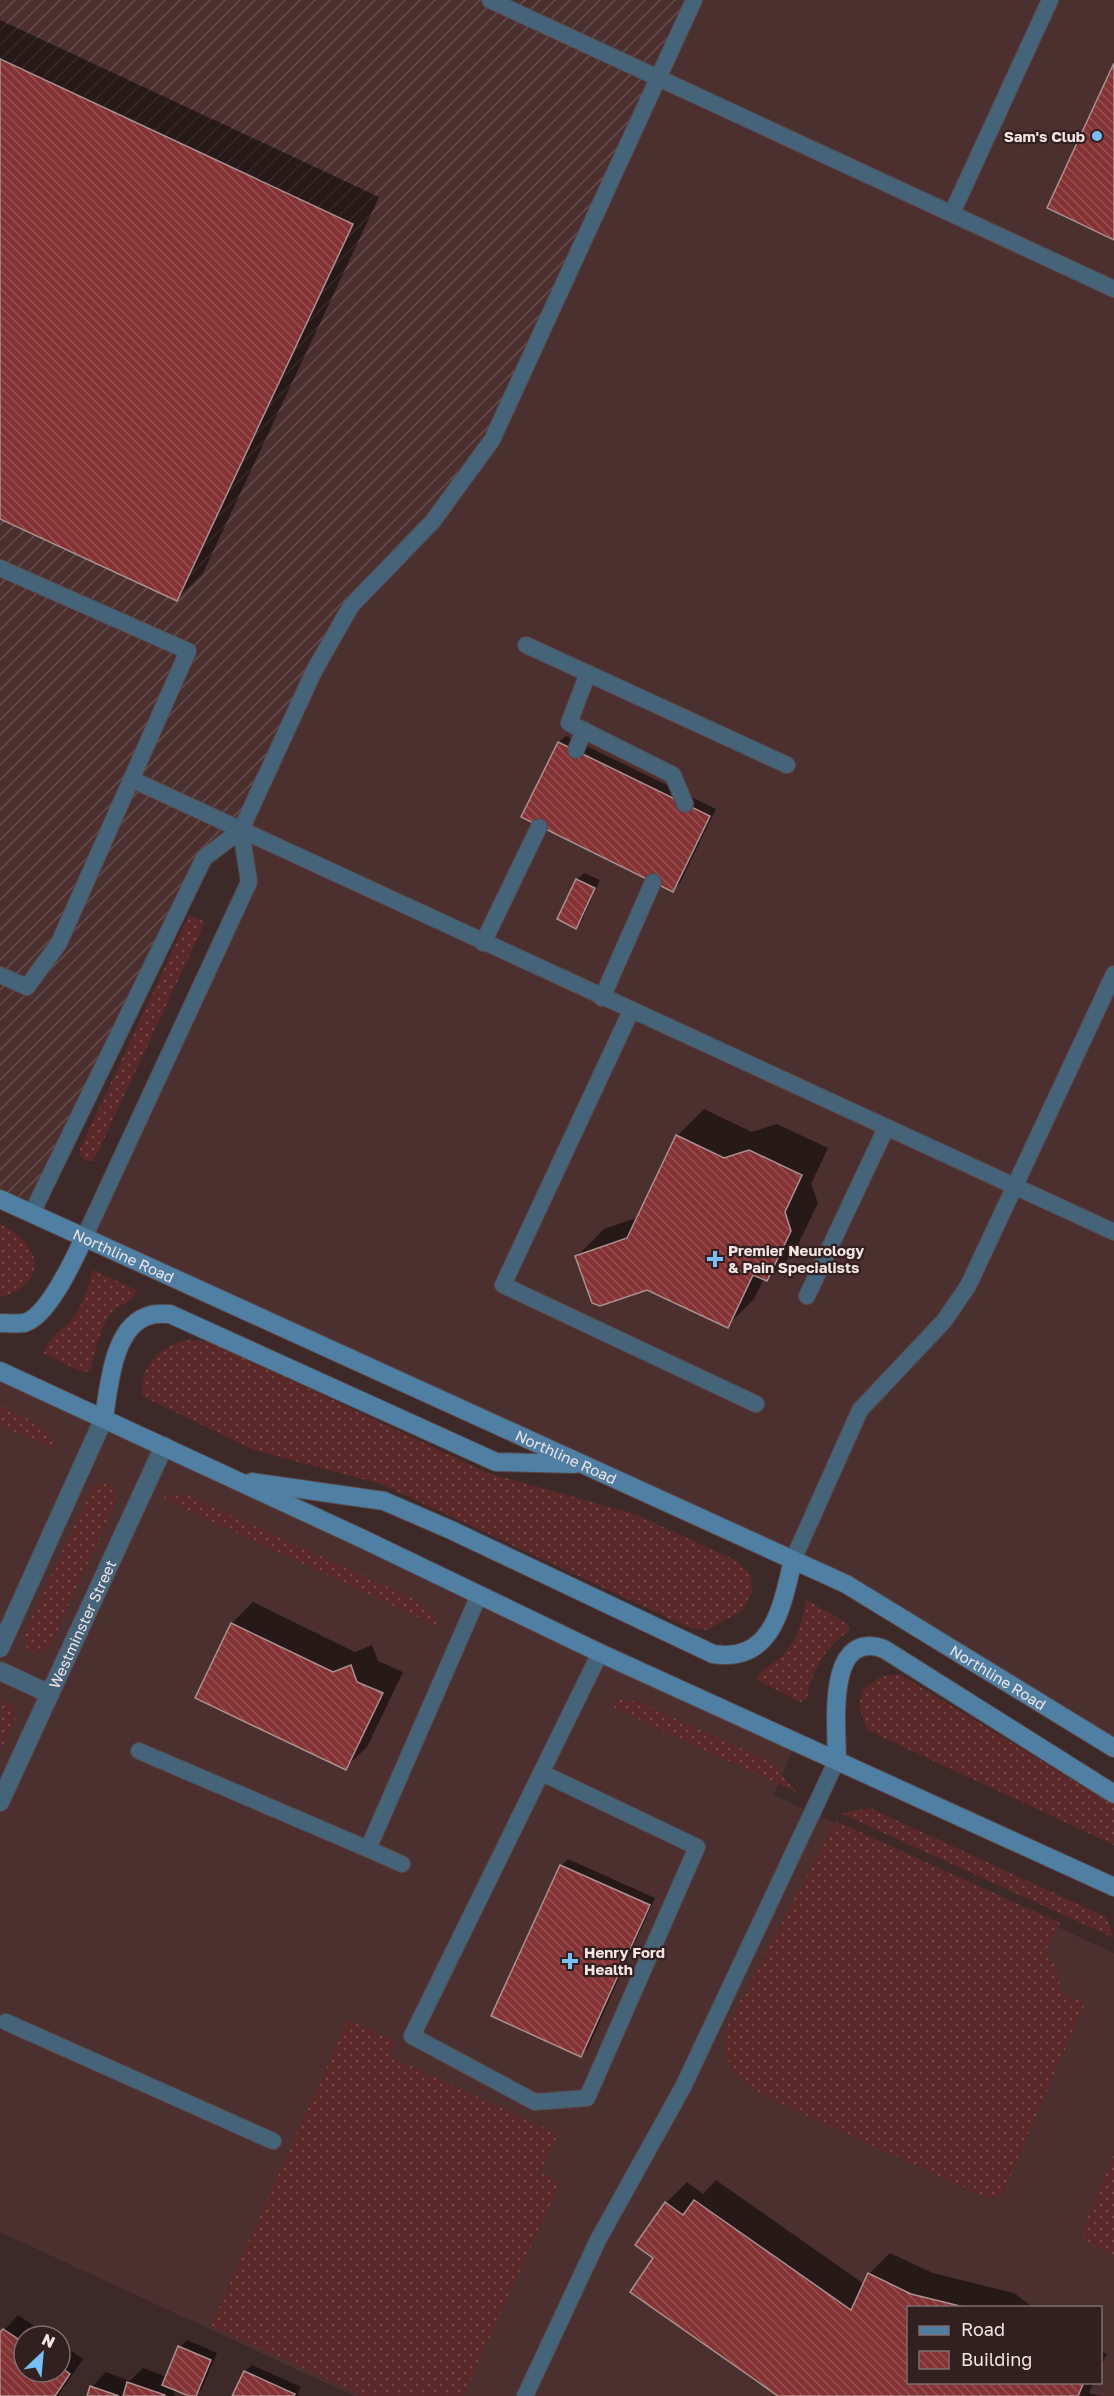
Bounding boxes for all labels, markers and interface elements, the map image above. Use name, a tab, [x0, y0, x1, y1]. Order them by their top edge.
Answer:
place label: Sam's Club	[1004, 127, 1085, 145]
marker: Sam's Club	[1090, 129, 1104, 143]
street label: Northline Road	[70, 1225, 177, 1286]
place label: Premier Neurology & Pain Specialists	[728, 1241, 864, 1276]
marker: Premier Neurology & Pain Specialists	[706, 1250, 724, 1268]
street label: Northline Road	[513, 1426, 620, 1487]
street label: Westminster Street	[45, 1557, 119, 1691]
street label: Northline Road	[947, 1641, 1050, 1713]
place label: Henry Ford Health	[584, 1943, 665, 1978]
marker: Henry Ford Health	[561, 1952, 579, 1970]
legend	[907, 2306, 1102, 2384]
text: Road	[961, 2318, 1005, 2340]
north arrow	[12, 2324, 72, 2384]
text: N	[39, 2329, 58, 2352]
text: Building	[961, 2348, 1032, 2370]

